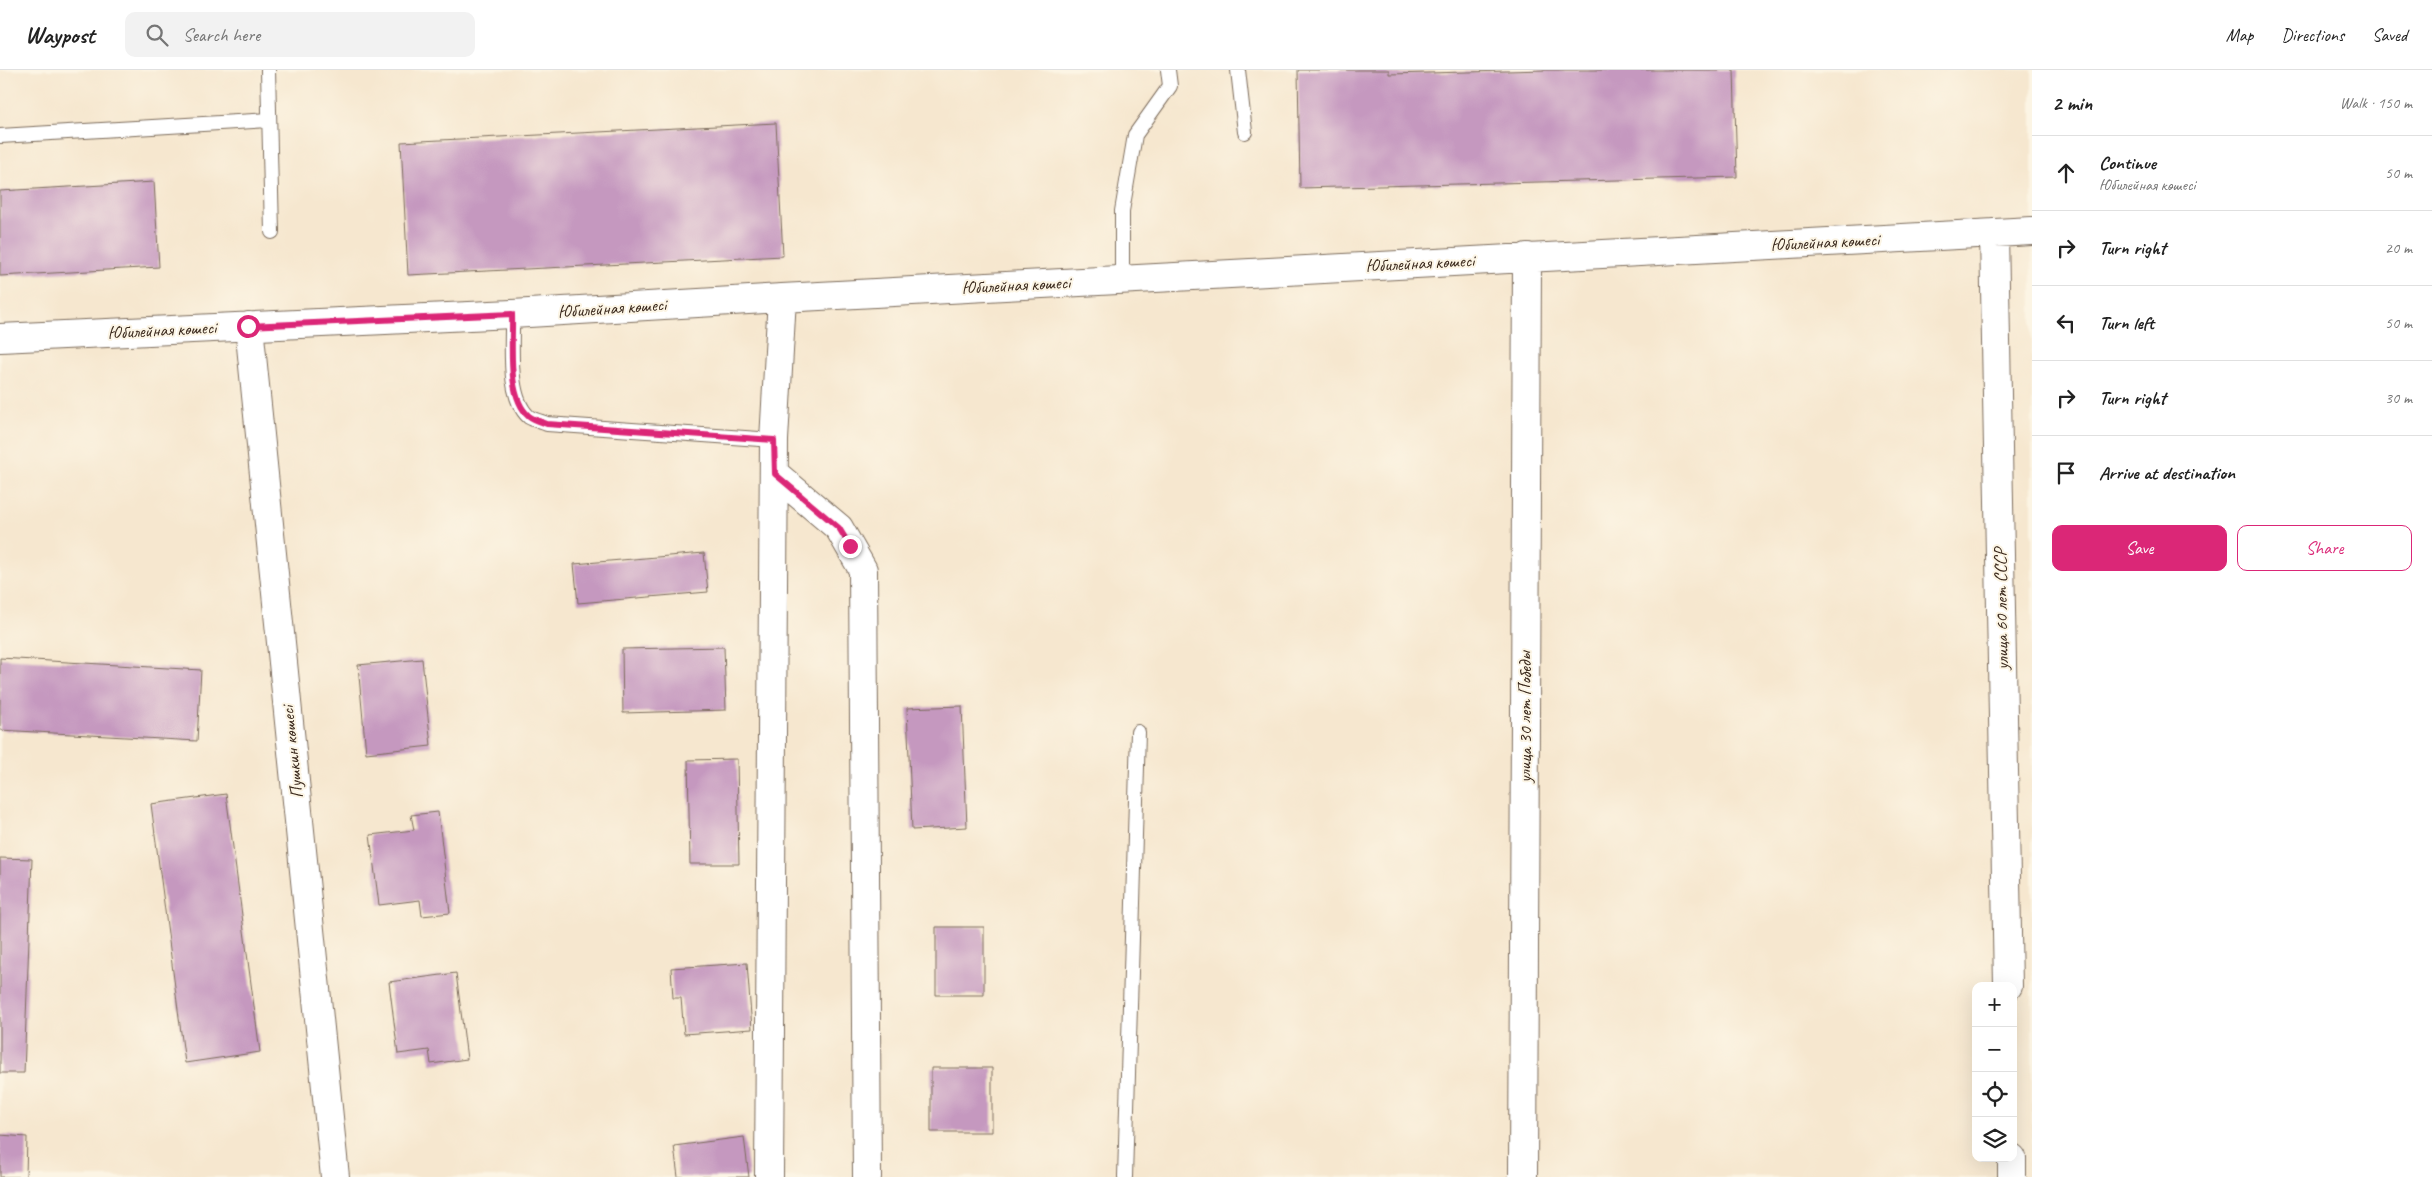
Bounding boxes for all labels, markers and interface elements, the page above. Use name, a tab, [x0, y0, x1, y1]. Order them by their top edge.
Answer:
search box	[125, 12, 475, 57]
text: Waypost	[25, 20, 95, 50]
icon: search	[143, 21, 171, 49]
text: Search here	[183, 23, 260, 47]
text: Map	[2226, 24, 2253, 46]
text: Directions	[2281, 24, 2344, 46]
text: Saved	[2372, 24, 2407, 46]
text: 2 min	[2052, 90, 2092, 116]
text: Walk · 150 m	[2340, 93, 2412, 113]
text: Continue	[2099, 151, 2156, 175]
icon: ahead	[2052, 159, 2080, 187]
text: 50 m	[2385, 163, 2412, 183]
text: Юбилейная көшесі	[2099, 175, 2196, 195]
street label: Юбилейная көшесі	[1770, 228, 1882, 256]
icon: right	[2052, 234, 2080, 262]
text: Turn right	[2099, 236, 2166, 260]
text: 20 m	[2385, 238, 2412, 258]
street label: Юбилейная көшесі	[1365, 249, 1477, 277]
street label: Юбилейная көшесі	[961, 271, 1073, 299]
street label: Юбилейная көшесі	[557, 293, 670, 323]
icon: left	[2052, 309, 2080, 337]
text: Turn left	[2099, 311, 2154, 335]
text: 50 m	[2385, 313, 2412, 333]
route start	[237, 315, 260, 338]
street label: Юбилейная көшесі	[107, 316, 219, 344]
icon: right	[2052, 384, 2080, 412]
text: Turn right	[2099, 386, 2166, 410]
text: 30 m	[2385, 388, 2412, 408]
icon: arrive	[2052, 459, 2080, 487]
text: Arrive at destination	[2099, 461, 2235, 485]
button: Save	[2052, 525, 2227, 571]
button: Share	[2237, 525, 2412, 571]
route end	[839, 535, 862, 558]
street label: улица 60 лет СССР	[1989, 546, 2013, 671]
street label: улица 30 лет Победы	[1514, 650, 1536, 784]
street label: Пушкин көшесі	[276, 702, 308, 799]
map controls	[1972, 982, 2017, 1162]
button: +	[1972, 982, 2017, 1027]
button: −	[1972, 1027, 2017, 1072]
button: locate	[1972, 1072, 2017, 1117]
button: layers	[1972, 1117, 2017, 1162]

